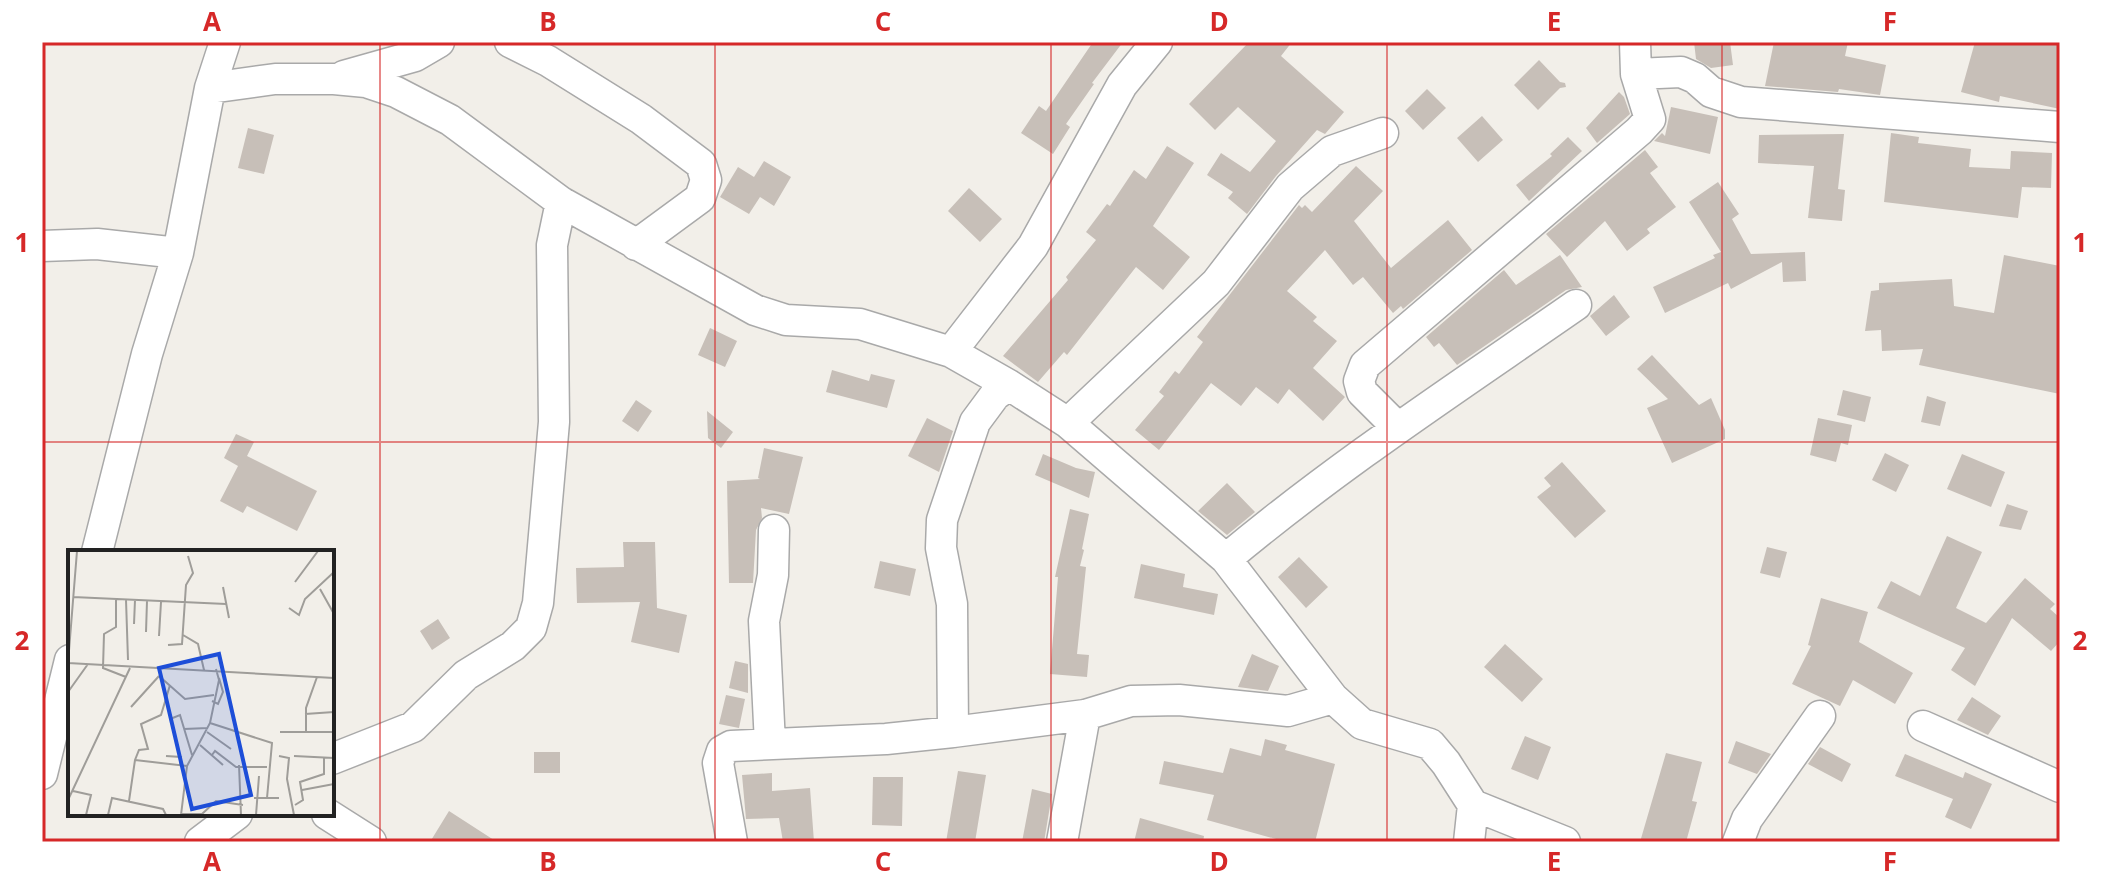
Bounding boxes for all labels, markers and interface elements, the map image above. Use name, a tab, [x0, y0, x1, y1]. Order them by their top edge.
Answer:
text: A	[203, 3, 221, 39]
text: B	[539, 3, 557, 39]
text: C	[875, 3, 891, 39]
text: D	[1209, 3, 1229, 39]
text: E	[1547, 3, 1561, 39]
text: F	[1883, 3, 1897, 39]
text: 1	[15, 224, 29, 260]
text: 1	[2073, 224, 2087, 260]
inset map	[68, 550, 334, 816]
text: 2	[15, 622, 30, 658]
text: 2	[2073, 622, 2088, 658]
text: A	[203, 843, 221, 879]
text: B	[539, 843, 557, 879]
text: C	[875, 843, 891, 879]
text: D	[1209, 843, 1229, 879]
text: E	[1547, 843, 1561, 879]
text: F	[1883, 843, 1897, 879]

